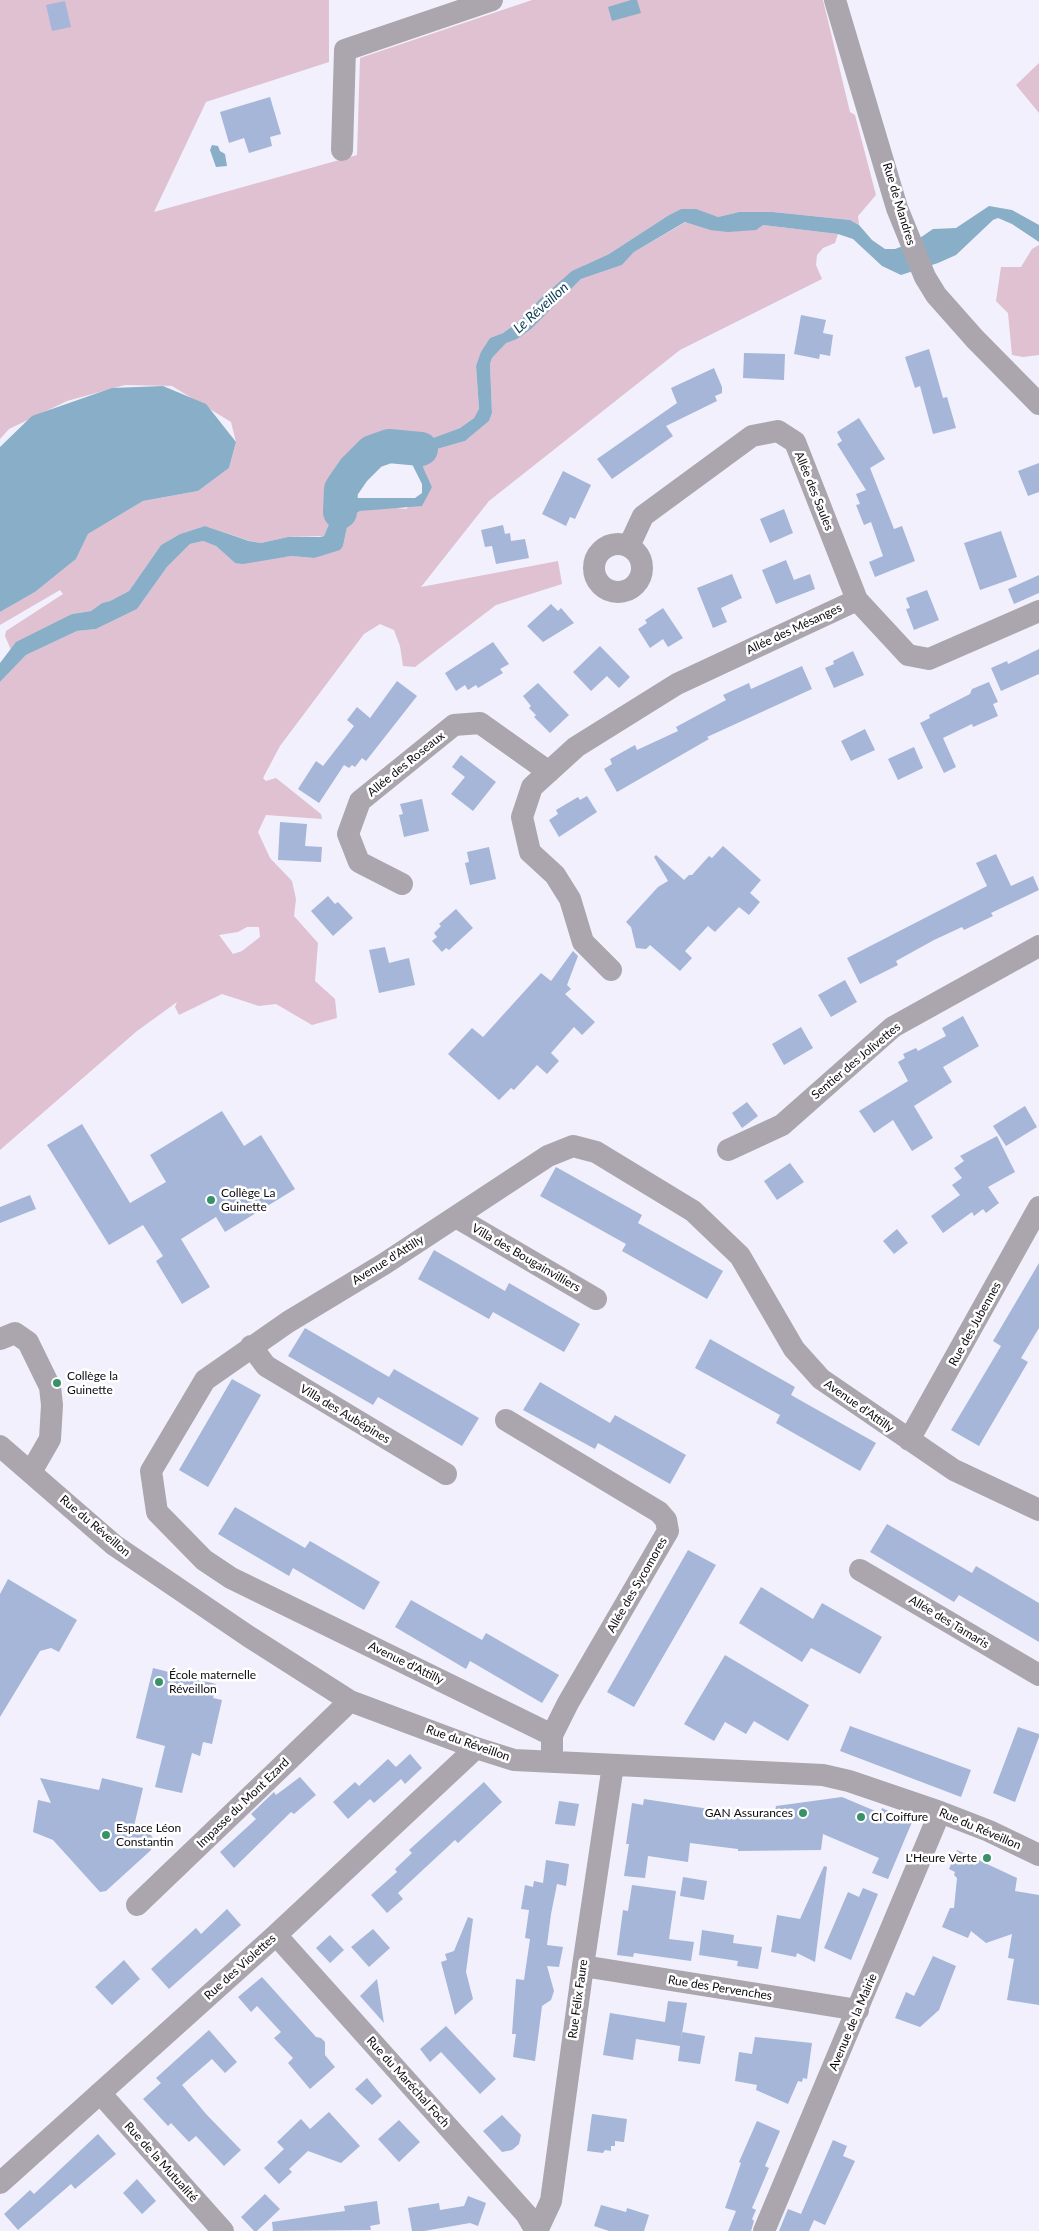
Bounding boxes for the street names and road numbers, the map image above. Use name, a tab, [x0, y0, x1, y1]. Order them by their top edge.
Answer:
street label: Rue de Mandres	[880, 161, 918, 247]
street label: Allée des Saules	[792, 449, 836, 533]
street label: Allée des Mésanges	[744, 601, 844, 657]
street label: Allée des Roseaux	[365, 729, 447, 799]
street label: Sentier des Jolivettes	[809, 1020, 903, 1102]
street label: Villa des Bougainvilliers	[469, 1221, 583, 1295]
street label: Avenue d'Attilly	[349, 1232, 427, 1288]
street label: Rue des Jubennes	[946, 1279, 1004, 1369]
street label: Avenue d'Attilly	[821, 1377, 897, 1435]
street label: Villa des Aubépines	[297, 1381, 393, 1447]
street label: Rue du Réveillon	[57, 1492, 133, 1560]
street label: Allée des Sycomores	[604, 1535, 670, 1635]
street label: Allée des Tamaris	[906, 1592, 992, 1652]
street label: Avenue d'Attilly	[366, 1639, 446, 1687]
street label: Rue du Réveillon	[424, 1722, 512, 1764]
street label: Impasse du Mont Ezard	[194, 1755, 292, 1851]
street label: Rue du Réveillon	[937, 1805, 1023, 1853]
street label: Rue des Violettes	[201, 1931, 279, 2003]
street label: Rue Félix Faure	[565, 1958, 591, 2040]
street label: Avenue de la Mairie	[826, 1971, 880, 2073]
street label: Rue des Pervenches	[667, 1973, 773, 2003]
street label: Rue du Maréchal Foch	[363, 2034, 453, 2130]
street label: Rue de la Mutualité	[121, 2119, 201, 2205]

